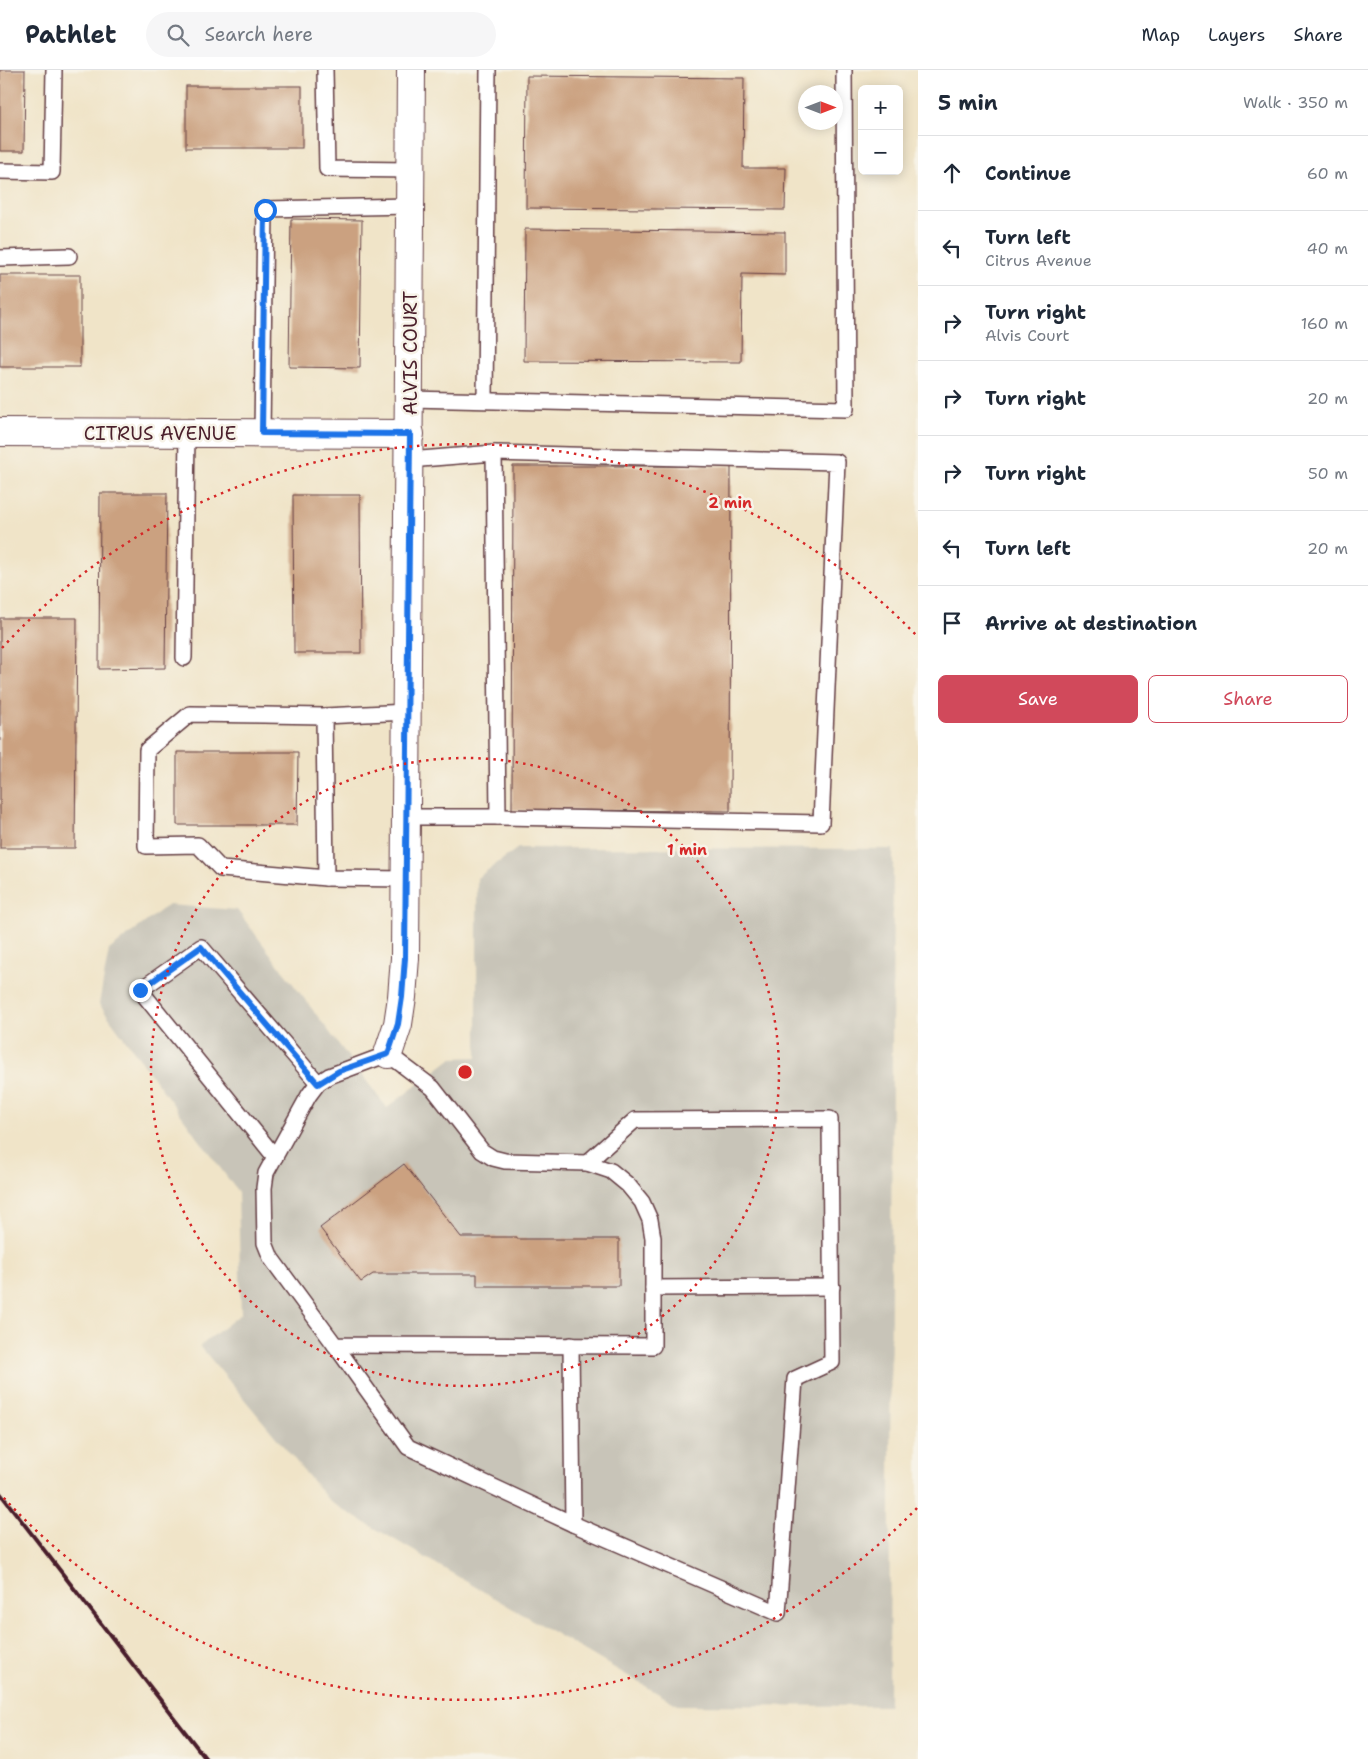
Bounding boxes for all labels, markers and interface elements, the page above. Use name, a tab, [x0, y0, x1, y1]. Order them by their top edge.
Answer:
search box	[146, 12, 496, 57]
text: Pathlet	[25, 19, 116, 51]
icon: search	[164, 21, 192, 49]
text: Search here	[204, 22, 313, 47]
text: Map	[1142, 23, 1180, 47]
text: Layers	[1208, 23, 1265, 47]
text: Share	[1293, 23, 1343, 47]
north arrow	[798, 85, 843, 130]
map controls	[858, 85, 903, 175]
button: +	[858, 85, 903, 130]
text: 5 min	[938, 89, 998, 117]
text: Walk · 350 m	[1243, 92, 1348, 113]
button: −	[858, 130, 903, 175]
icon: ahead	[938, 159, 966, 187]
text: Continue	[985, 161, 1071, 186]
text: 60 m	[1307, 163, 1348, 184]
route start	[254, 199, 277, 222]
text: Turn left	[985, 225, 1071, 250]
icon: left	[938, 234, 966, 262]
text: 40 m	[1306, 238, 1348, 259]
text: Citrus Avenue	[985, 250, 1092, 271]
street label: ALVIS COURT	[398, 290, 423, 415]
text: Turn right	[985, 300, 1086, 325]
icon: right	[938, 309, 966, 337]
text: 160 m	[1301, 313, 1348, 334]
text: Alvis Court	[985, 325, 1070, 346]
icon: right	[938, 384, 966, 412]
text: Turn right	[985, 386, 1086, 411]
text: 20 m	[1307, 388, 1348, 409]
street label: CITRUS AVENUE	[84, 421, 236, 446]
icon: right	[938, 459, 966, 487]
text: Turn right	[985, 461, 1086, 486]
text: 50 m	[1308, 463, 1348, 484]
text: 2 min	[708, 493, 752, 513]
icon: left	[938, 534, 966, 562]
text: Turn left	[985, 536, 1071, 561]
text: 20 m	[1307, 538, 1348, 559]
icon: arrive	[938, 609, 966, 637]
text: Arrive at destination	[985, 611, 1197, 636]
button: Save	[938, 675, 1138, 723]
button: Share	[1148, 675, 1348, 723]
text: 1 min	[667, 840, 707, 860]
route end	[129, 979, 152, 1002]
centre of rings	[456, 1063, 474, 1081]

